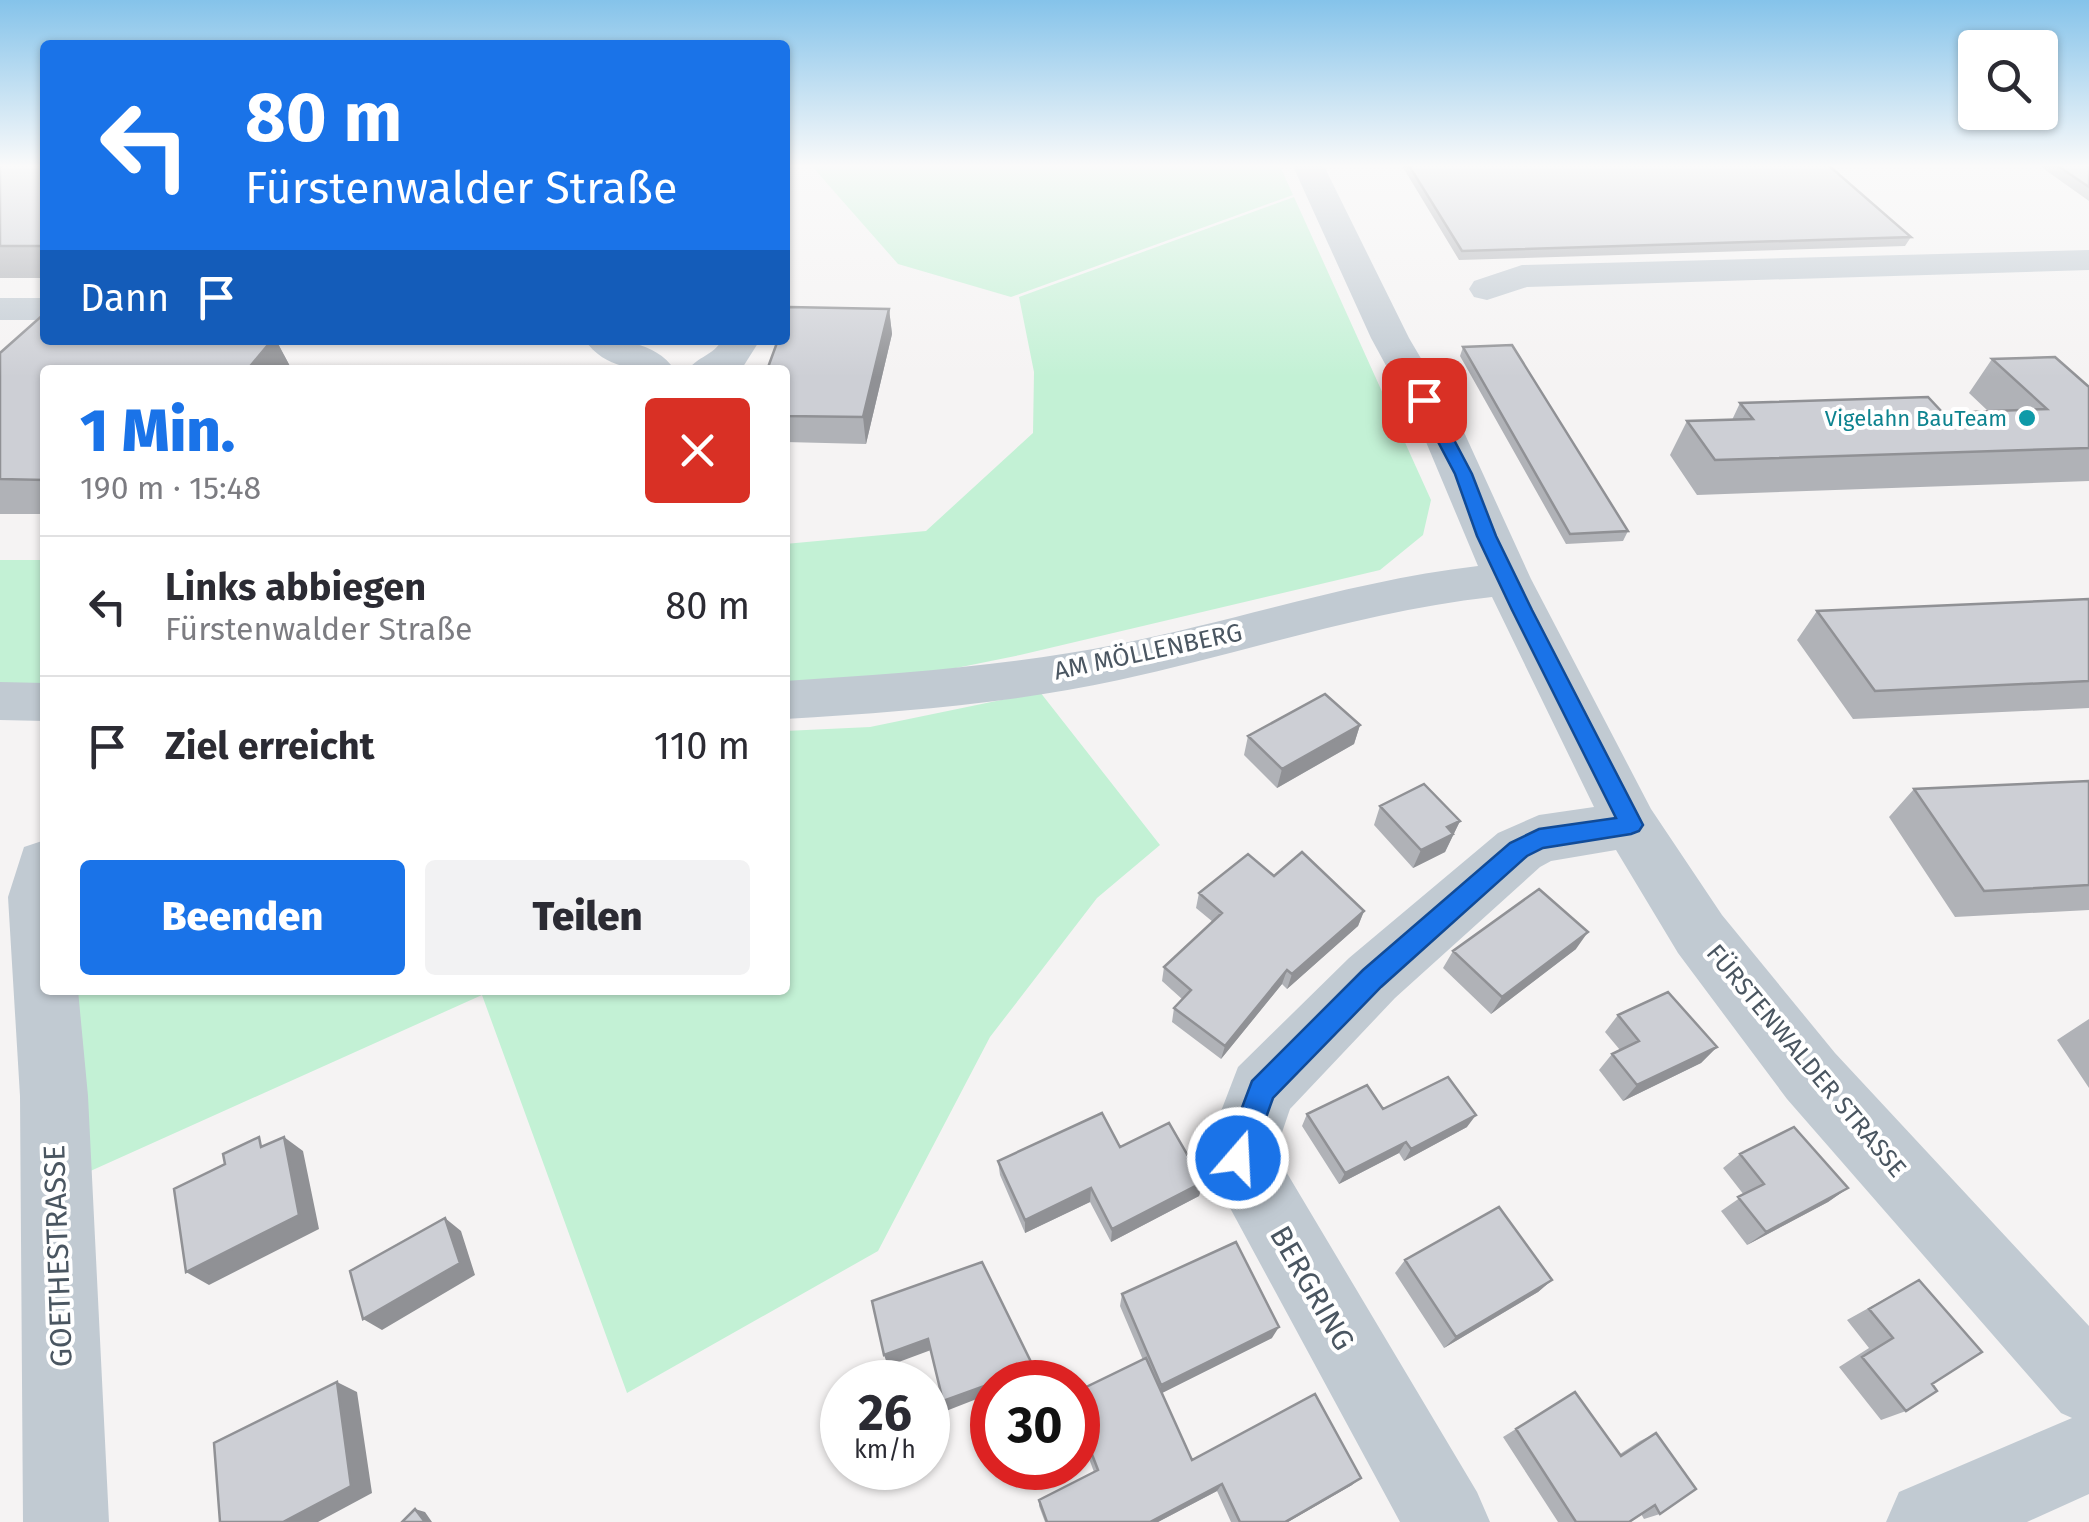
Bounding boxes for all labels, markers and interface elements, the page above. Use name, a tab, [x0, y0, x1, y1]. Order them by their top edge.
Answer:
map controls	[1958, 30, 2058, 130]
button: search	[1958, 30, 2058, 130]
text: 80 m	[245, 76, 402, 160]
icon: left	[80, 80, 210, 210]
text: Fürstenwalder Straße	[245, 161, 678, 215]
icon: arrive	[189, 270, 244, 325]
text: Dann	[80, 275, 169, 321]
pin	[1382, 358, 1467, 443]
icon: arrive	[1397, 373, 1452, 428]
text: 1 Min.	[80, 395, 235, 467]
button: close	[645, 398, 750, 503]
place label: Vigelahn BauTeam	[1825, 405, 2007, 432]
marker: Vigelahn BauTeam	[2016, 407, 2038, 429]
text: 190 m · 15:48	[80, 469, 261, 507]
text: Links abbiegen	[165, 564, 426, 610]
icon: left	[80, 579, 135, 634]
text: 80 m	[665, 583, 750, 629]
text: Fürstenwalder Straße	[165, 610, 473, 648]
street label: AM MÖLLENBERG	[1051, 616, 1245, 687]
icon: arrive	[80, 719, 135, 774]
text: Ziel erreicht	[165, 723, 374, 769]
text: 110 m	[654, 723, 750, 769]
button: Beenden	[80, 860, 405, 975]
button: Teilen	[425, 860, 750, 975]
street label: FÜRSTENWALDER STRASSE	[1700, 938, 1913, 1184]
position arrow	[1186, 1106, 1290, 1210]
street label: GOETHESTRASSE	[36, 1144, 80, 1368]
street label: BERGRING	[1262, 1219, 1362, 1357]
speed limit sign: 30	[970, 1360, 1100, 1490]
text: 26	[858, 1383, 912, 1443]
text: km/h	[854, 1435, 916, 1465]

